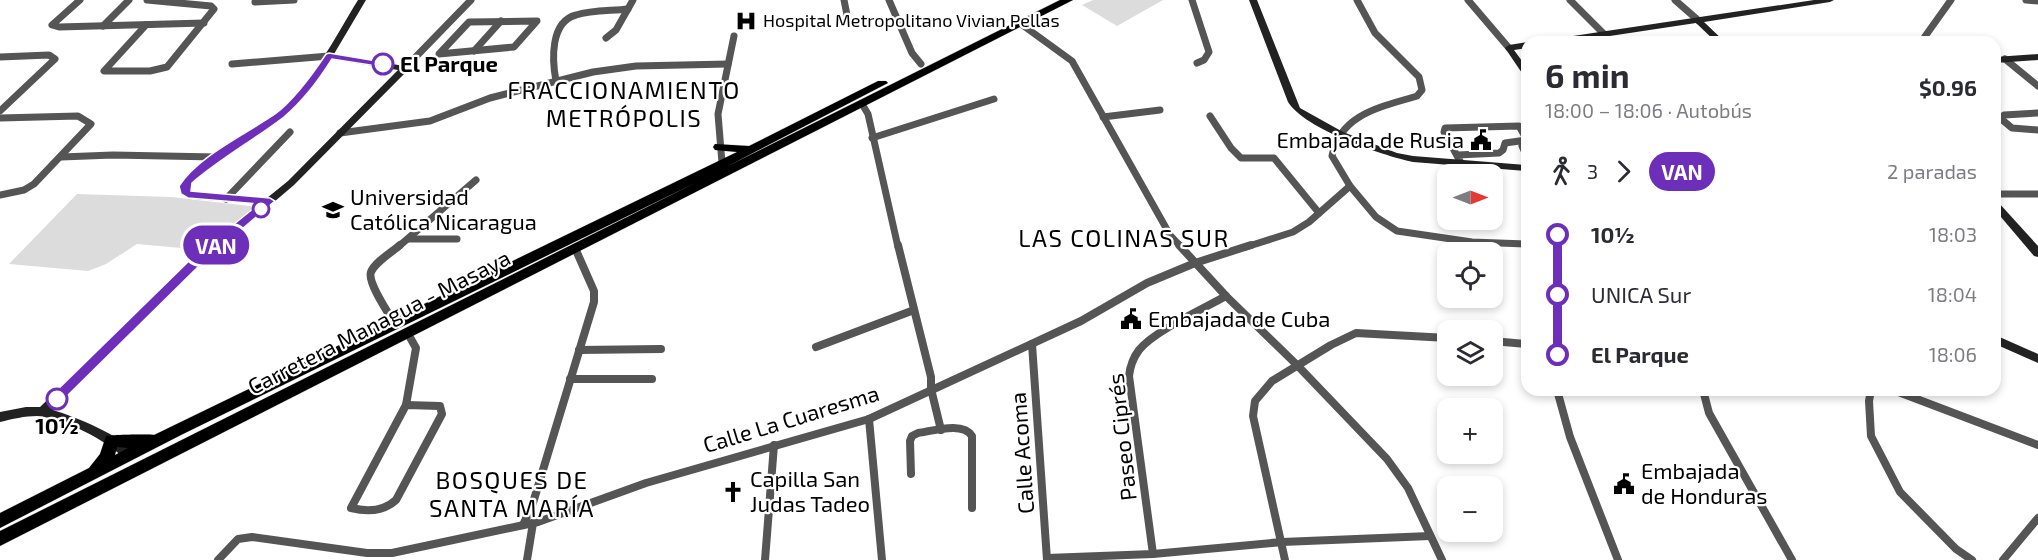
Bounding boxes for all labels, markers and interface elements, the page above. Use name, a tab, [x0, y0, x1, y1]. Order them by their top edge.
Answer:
hospital icon: Hospital Metropolitano Vivian Pellas	[734, 9, 758, 33]
place label: Hospital Metropolitano Vivian Pellas	[763, 9, 1060, 31]
place label: El Parque	[400, 50, 498, 76]
marker: El Parque	[372, 53, 394, 75]
text: 6 min	[1545, 55, 1630, 95]
text: $0.96	[1919, 74, 1977, 100]
district label: FRACCIONAMIENTO METRÓPOLIS	[507, 75, 741, 132]
text: 18:00 – 18:06 · Autobús	[1545, 98, 1752, 122]
place label: Embajada de Rusia	[1276, 126, 1464, 153]
public building icon: Embajada de Rusia	[1469, 128, 1493, 152]
icon: walk	[1545, 155, 1578, 188]
icon: forward	[1607, 155, 1640, 188]
text: 3	[1587, 159, 1598, 183]
text: VAN	[1661, 159, 1703, 184]
text: 2 paradas	[1887, 159, 1977, 183]
north arrow	[1437, 164, 1503, 230]
map controls	[1437, 164, 1503, 542]
place label: Universidad Católica Nicaragua	[350, 183, 537, 234]
school or university icon: Universidad Católica Nicaragua	[321, 198, 345, 222]
unlabelled marker	[252, 200, 270, 218]
text: 10½	[1591, 221, 1635, 247]
text: 18:03	[1929, 222, 1977, 246]
district label: LAS COLINAS SUR	[1018, 223, 1230, 252]
line badge: VAN	[182, 226, 250, 264]
text: VAN	[195, 233, 237, 258]
button: locate	[1437, 242, 1503, 308]
street label: Carretera Managua - Masaya	[243, 244, 514, 399]
text: UNICA Sur	[1591, 281, 1691, 307]
text: 18:04	[1928, 282, 1977, 306]
place label: Embajada de Cuba	[1148, 305, 1330, 332]
public building icon: Embajada de Cuba	[1119, 307, 1143, 331]
button: layers	[1437, 320, 1503, 386]
text: El Parque	[1591, 341, 1689, 367]
text: 18:06	[1929, 342, 1977, 366]
street label: Paseo Ciprés	[1101, 372, 1141, 502]
street label: Calle La Cuaresma	[700, 379, 882, 457]
marker: 10½	[46, 388, 68, 410]
street label: Calle Acoma	[1004, 391, 1038, 515]
button: +	[1437, 398, 1503, 464]
place label: 10½	[35, 412, 79, 438]
place label: Embajada de Honduras	[1641, 457, 1768, 508]
district label: BOSQUES DE SANTA MARÍA	[429, 465, 595, 522]
place label: Capilla San Judas Tadeo	[750, 465, 870, 516]
public building icon: Embajada de Honduras	[1612, 472, 1636, 496]
button: −	[1437, 476, 1503, 542]
church icon: Capilla San Judas Tadeo	[721, 480, 745, 504]

